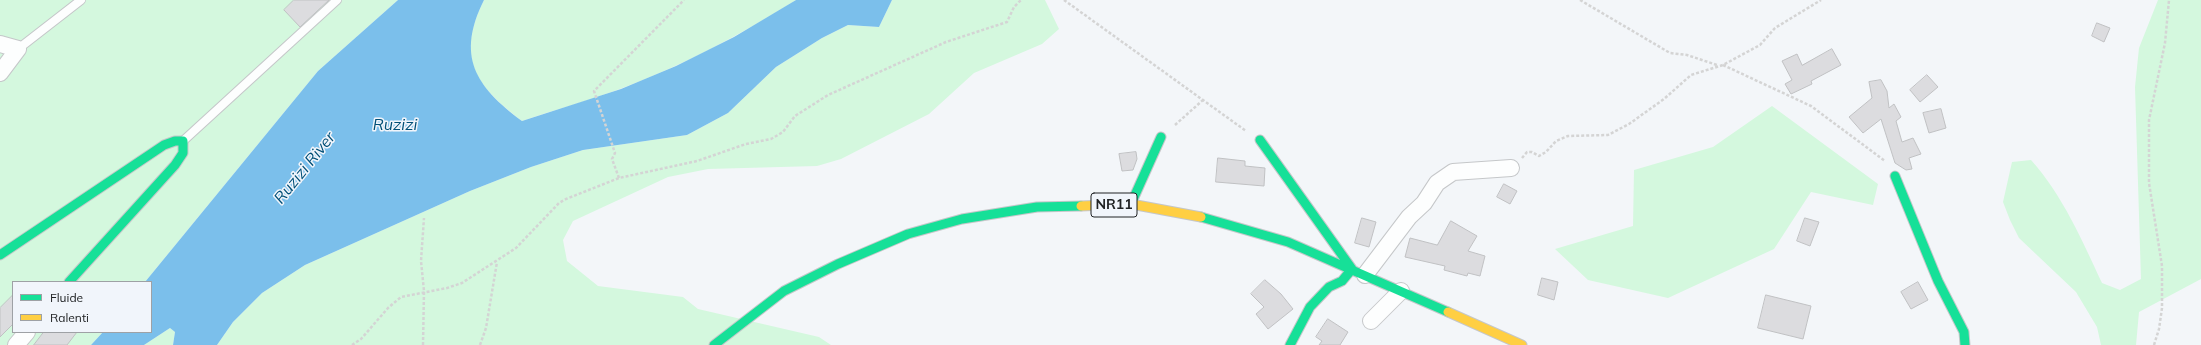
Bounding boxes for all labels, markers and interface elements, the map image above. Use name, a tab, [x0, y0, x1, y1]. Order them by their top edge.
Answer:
water label: Ruzizi	[373, 115, 417, 135]
water label: Ruzizi River	[270, 128, 340, 208]
road number: NR11	[1091, 193, 1137, 217]
legend	[12, 281, 152, 333]
text: Fluide	[50, 290, 83, 305]
text: Ralenti	[50, 310, 89, 325]

